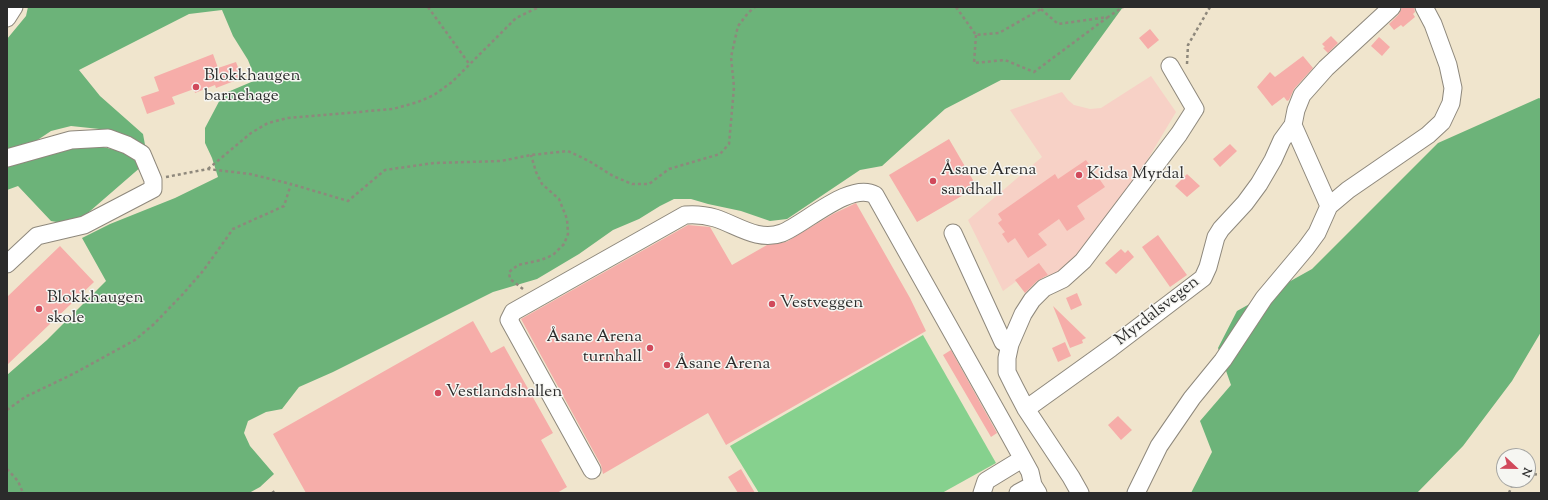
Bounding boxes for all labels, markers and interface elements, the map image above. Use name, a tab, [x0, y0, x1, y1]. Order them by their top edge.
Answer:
place label: Blokkhaugen barnehage	[204, 67, 300, 107]
marker: Blokkhaugen barnehage	[191, 82, 201, 92]
place label: Åsane Arena sandhall	[941, 161, 1036, 201]
place label: Kidsa Myrdal	[1087, 165, 1184, 185]
marker: Kidsa Myrdal	[1074, 170, 1084, 180]
marker: Åsane Arena sandhall	[928, 176, 938, 186]
street label: Myrdalsvegen	[1112, 273, 1204, 351]
place label: Blokkhaugen skole	[47, 289, 143, 329]
place label: Vestveggen	[780, 294, 863, 314]
marker: Vestveggen	[767, 299, 777, 309]
marker: Blokkhaugen skole	[34, 304, 44, 314]
place label: Åsane Arena turnhall	[547, 328, 642, 368]
marker: Åsane Arena turnhall	[645, 343, 655, 353]
place label: Åsane Arena	[675, 355, 770, 375]
marker: Åsane Arena	[662, 360, 672, 370]
place label: Vestlandshallen	[446, 383, 562, 403]
marker: Vestlandshallen	[433, 388, 443, 398]
north arrow	[1496, 448, 1536, 488]
text: N	[1517, 465, 1535, 479]

